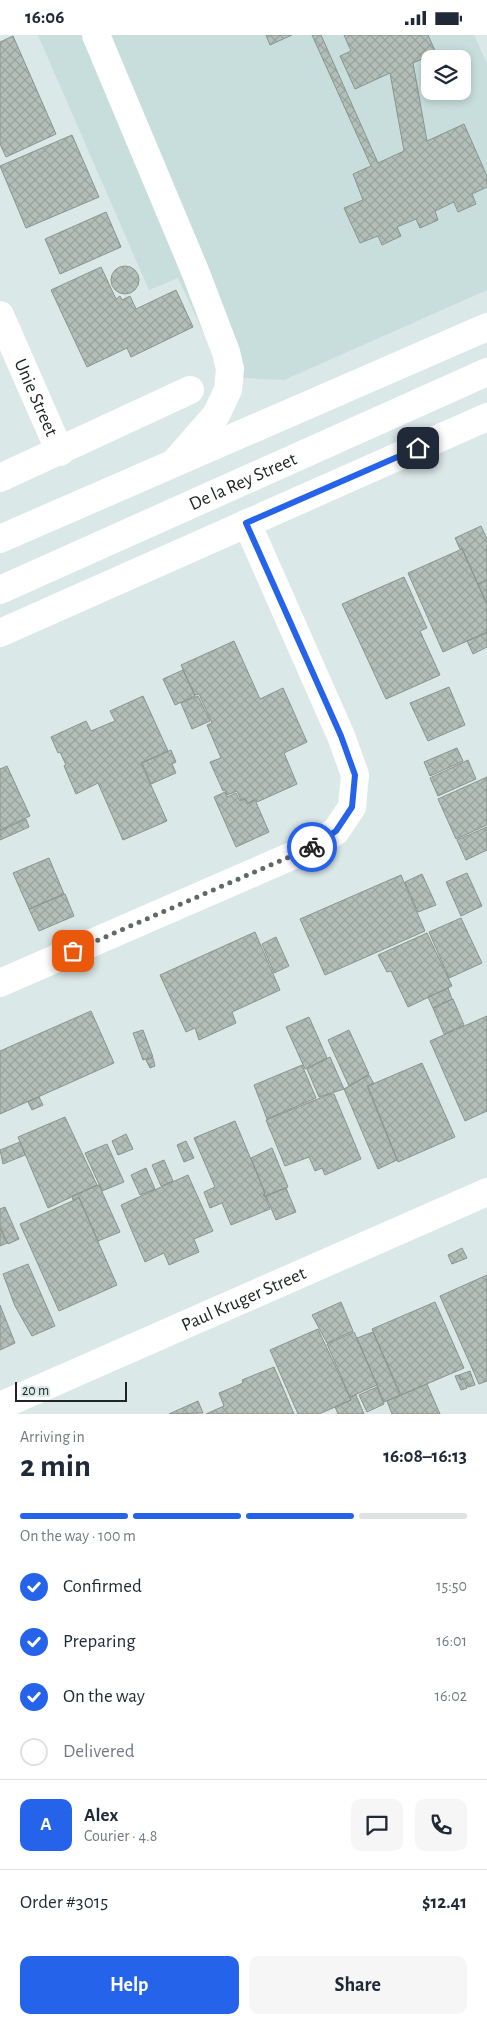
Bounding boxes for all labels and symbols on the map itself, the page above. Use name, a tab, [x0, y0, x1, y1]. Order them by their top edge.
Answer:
street label: Unie Street	[11, 356, 61, 439]
pin	[397, 427, 439, 469]
street label: De la Rey Street	[186, 449, 299, 514]
courier	[287, 822, 337, 872]
pin	[52, 930, 94, 972]
street label: Paul Kruger Street	[178, 1263, 309, 1335]
scale bar	[15, 1379, 128, 1402]

